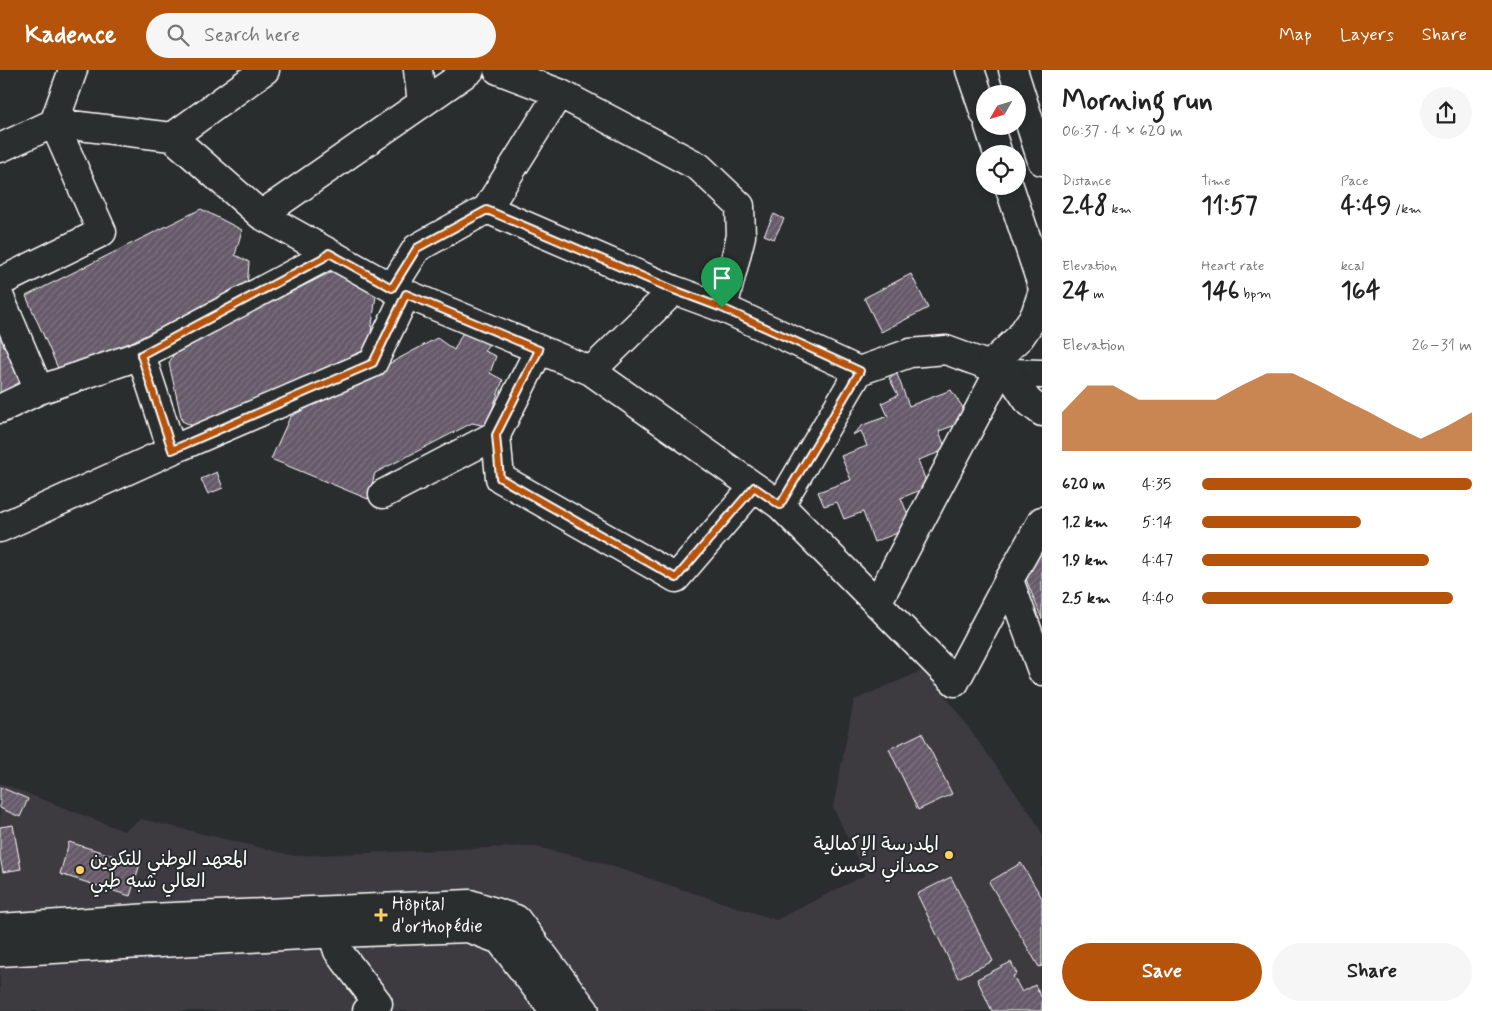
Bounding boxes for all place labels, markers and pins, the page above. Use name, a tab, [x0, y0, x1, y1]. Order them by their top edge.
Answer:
pin	[701, 257, 743, 308]
place label: المدرسة الإكمالية حمداني لحسن	[814, 832, 939, 882]
place label: المعهد الوطني للتكوين العالي شبه طبي	[90, 847, 248, 897]
marker: المدرسة الإكمالية حمداني لحسن	[943, 849, 955, 861]
marker: المعهد الوطني للتكوين العالي شبه طبي	[74, 864, 86, 876]
place label: Hôpital d'orthopédie	[392, 892, 483, 939]
marker: Hôpital d'orthopédie	[374, 908, 388, 922]

